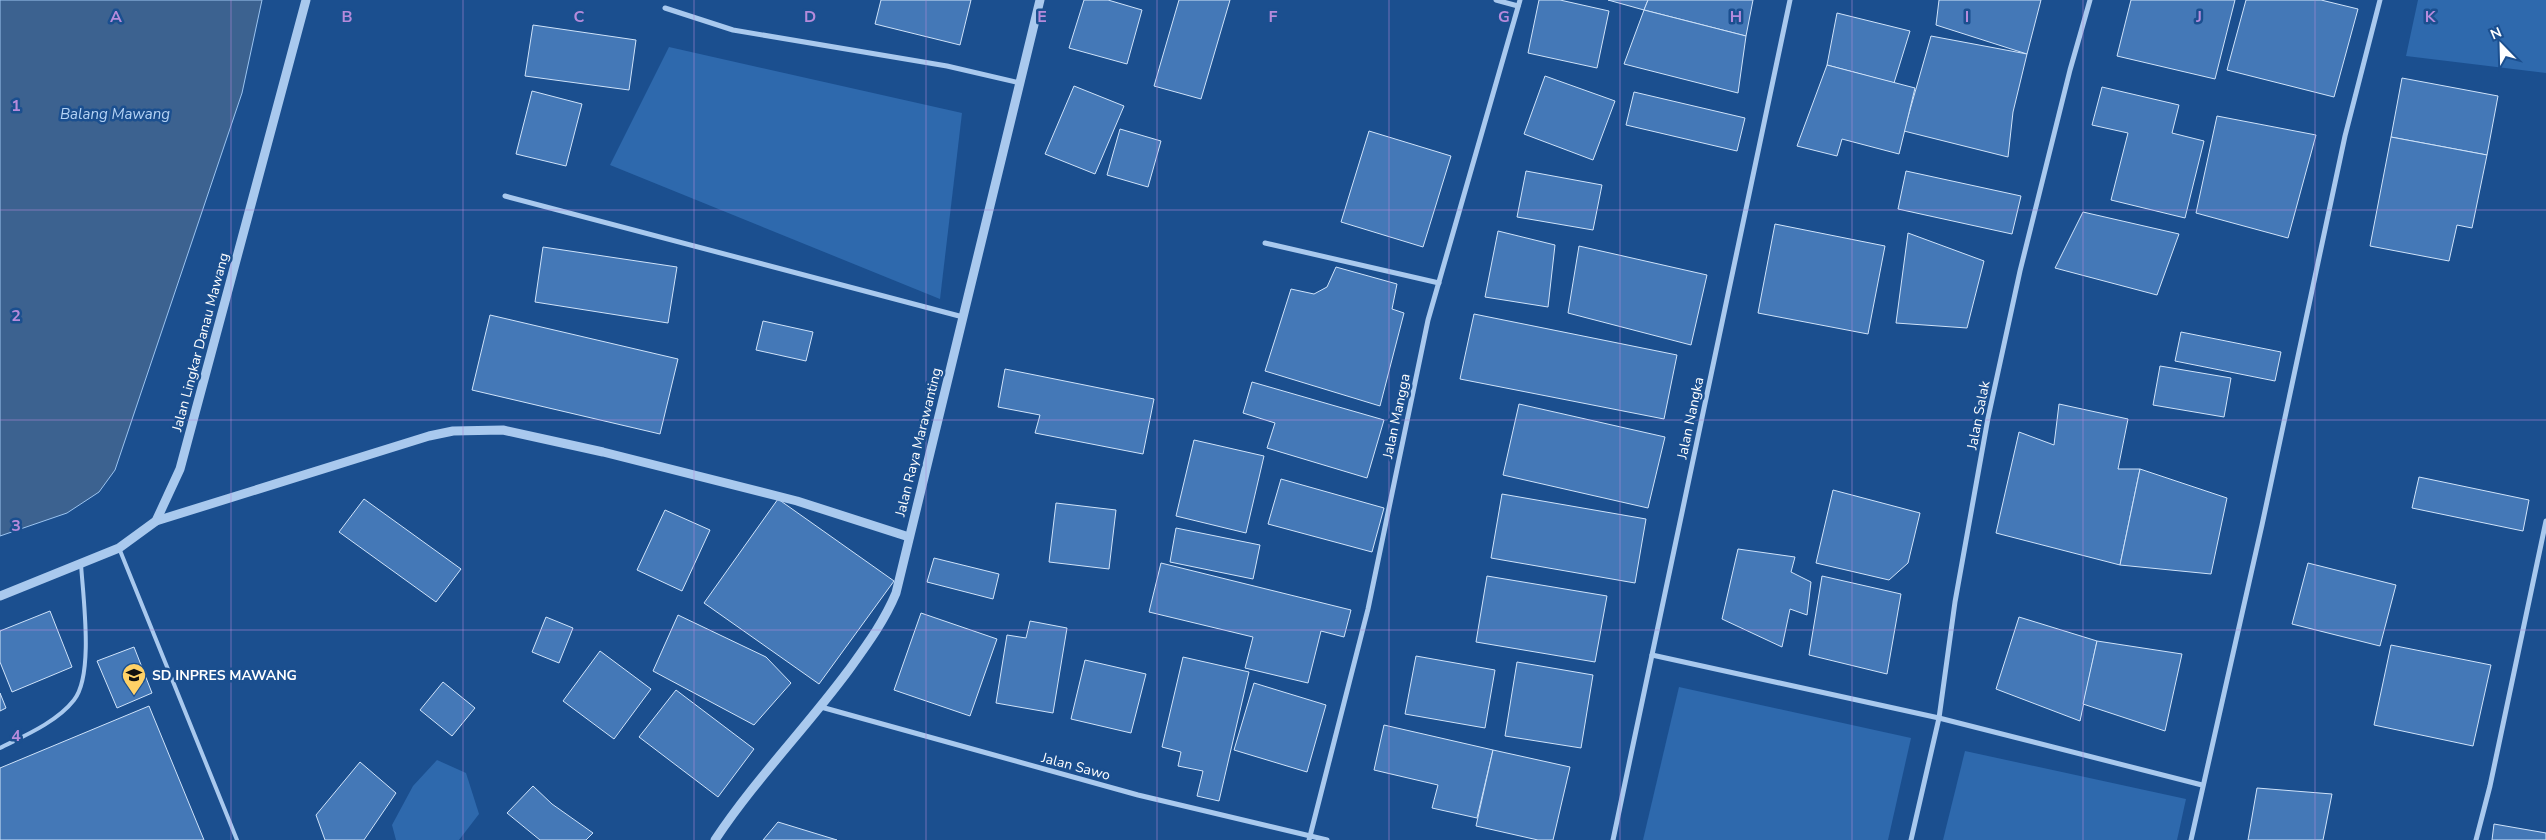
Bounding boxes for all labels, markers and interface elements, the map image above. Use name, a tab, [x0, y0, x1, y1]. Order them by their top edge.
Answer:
text: A	[110, 6, 122, 28]
text: B	[341, 6, 353, 28]
text: C	[574, 6, 585, 28]
text: D	[804, 6, 816, 28]
text: E	[1037, 6, 1047, 28]
text: F	[1269, 6, 1278, 28]
text: G	[1498, 6, 1510, 28]
text: H	[1730, 6, 1742, 28]
text: I	[1965, 6, 1969, 28]
text: J	[2195, 6, 2202, 28]
text: K	[2425, 6, 2437, 28]
north arrow	[2476, 20, 2526, 70]
text: N	[2488, 23, 2505, 44]
text: 1	[11, 95, 21, 117]
water label: Balang Mawang	[60, 104, 170, 124]
street label: Jalan Lingkar Danau Mawang	[167, 251, 233, 435]
text: 2	[11, 305, 21, 327]
street label: Jalan Raya Marawanting	[891, 366, 946, 520]
street label: Jalan Mangga	[1378, 372, 1415, 461]
street label: Jalan Nangka	[1672, 375, 1708, 462]
street label: Jalan Salak	[1962, 378, 1995, 452]
text: 3	[11, 515, 21, 537]
school or university icon: SD INPRES MAWANG	[121, 662, 147, 696]
place label: SD INPRES MAWANG	[152, 666, 297, 685]
text: 4	[11, 725, 21, 747]
street label: Jalan Sawo	[1038, 748, 1113, 785]

